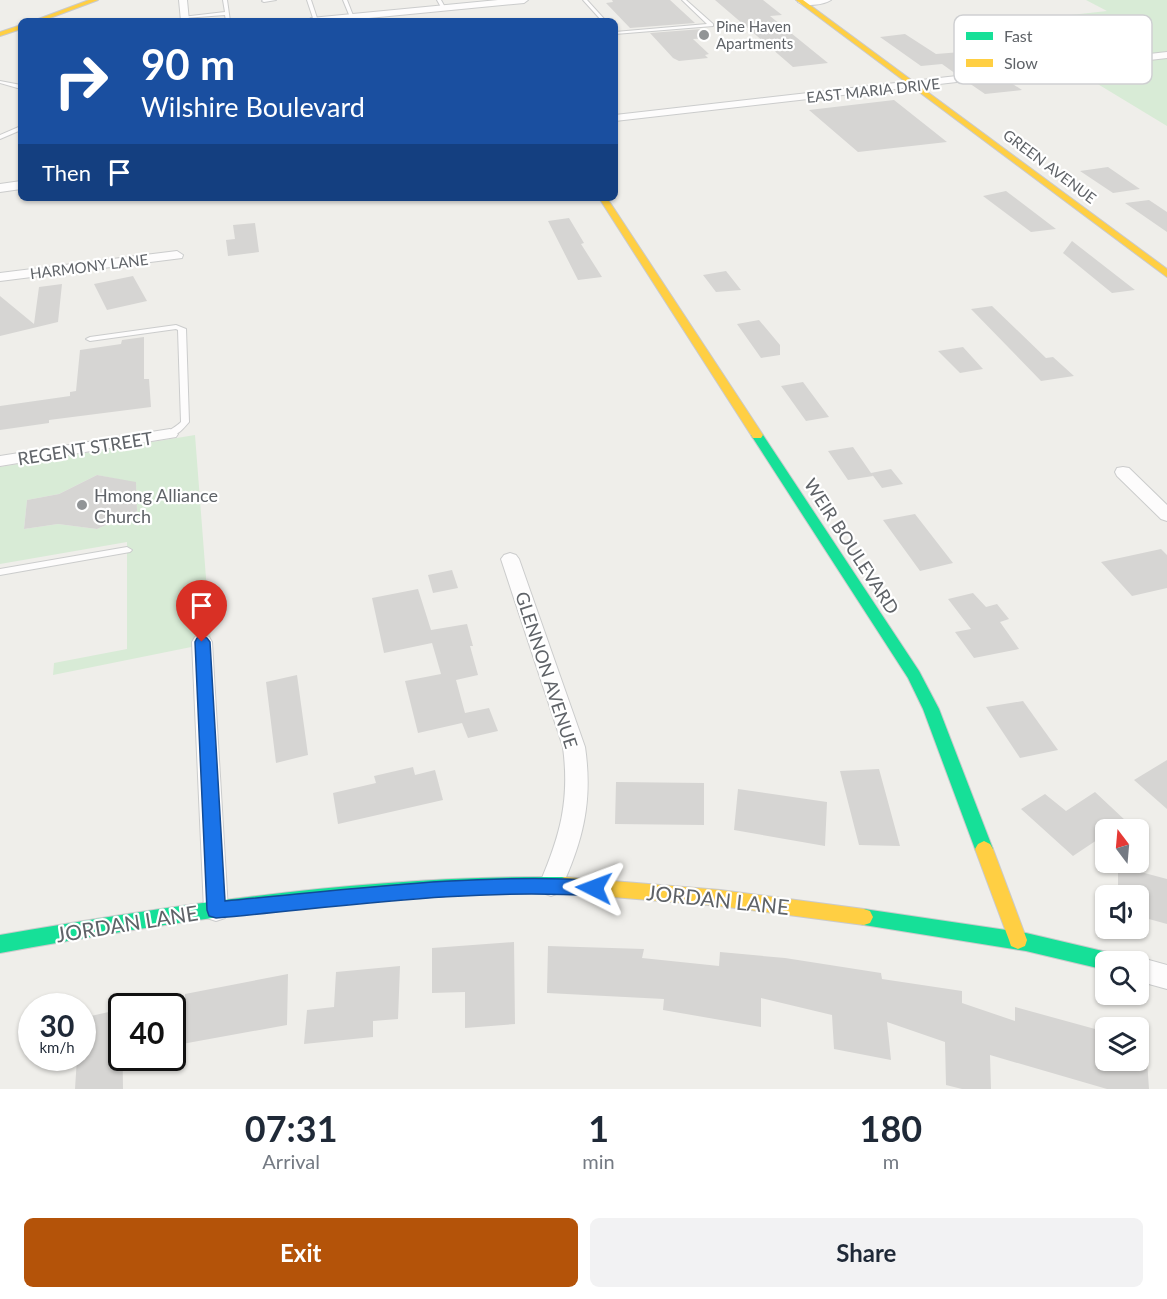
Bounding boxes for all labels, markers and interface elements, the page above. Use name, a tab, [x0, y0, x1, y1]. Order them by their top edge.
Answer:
legend	[954, 15, 1152, 84]
place label: Pine Haven Apartments	[716, 17, 793, 52]
text: Fast	[1004, 26, 1033, 45]
marker: Pine Haven Apartments	[697, 28, 711, 42]
text: 90 m	[141, 39, 235, 89]
icon: right	[42, 42, 120, 120]
text: Slow	[1004, 53, 1038, 72]
street label: EAST MARIA DRIVE	[805, 74, 941, 106]
text: Wilshire Boulevard	[141, 90, 365, 123]
street label: GREEN AVENUE	[1000, 125, 1100, 207]
icon: arrive	[103, 156, 136, 189]
text: Then	[42, 159, 91, 186]
street label: HARMONY LANE	[29, 250, 149, 282]
street label: REGENT STREET	[16, 426, 154, 470]
street label: WEIR BOULEVARD	[800, 474, 904, 618]
place label: Hmong Alliance Church	[94, 484, 218, 527]
marker: Hmong Alliance Church	[75, 498, 89, 512]
pin	[176, 580, 227, 642]
icon: arrive	[185, 589, 218, 622]
street label: GLENNON AVENUE	[511, 589, 583, 751]
north arrow	[1095, 819, 1149, 873]
map controls	[1095, 819, 1149, 1071]
position arrow	[562, 856, 626, 920]
street label: JORDAN LANE	[645, 879, 791, 919]
button: sound	[1095, 885, 1149, 939]
street label: JORDAN LANE	[54, 899, 200, 947]
button: search	[1095, 951, 1149, 1005]
speed limit sign: 40	[108, 993, 186, 1071]
text: 30	[40, 1007, 74, 1043]
button: layers	[1095, 1017, 1149, 1071]
text: km/h	[39, 1038, 75, 1056]
text: 07:31	[245, 1106, 338, 1150]
text: 1	[588, 1106, 609, 1150]
text: 180	[860, 1106, 922, 1150]
text: Arrival	[262, 1149, 320, 1173]
text: min	[582, 1149, 615, 1173]
text: m	[883, 1149, 899, 1173]
button: Exit	[24, 1218, 578, 1287]
button: Share	[590, 1218, 1143, 1287]

